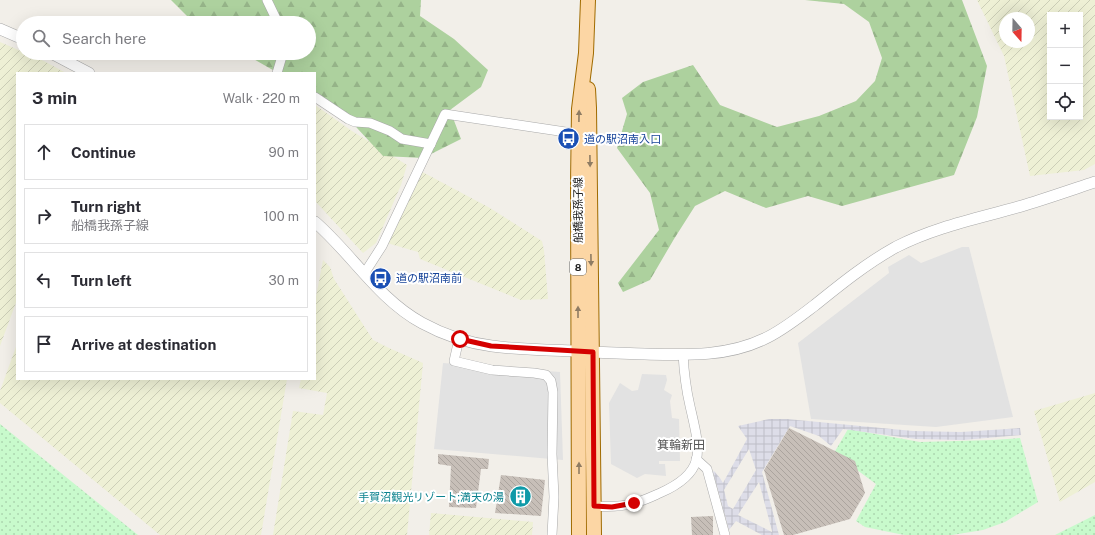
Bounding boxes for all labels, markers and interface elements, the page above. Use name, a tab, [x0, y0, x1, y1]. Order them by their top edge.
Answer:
north arrow	[999, 12, 1035, 48]
map controls	[1047, 12, 1083, 120]
button: +	[1047, 12, 1083, 48]
search box	[16, 16, 316, 60]
icon: search	[30, 27, 52, 49]
text: Search here	[62, 30, 146, 47]
button: −	[1047, 48, 1083, 84]
button: locate	[1047, 84, 1083, 120]
text: 3 min	[32, 88, 77, 108]
text: Walk · 220 m	[223, 91, 300, 106]
one-way arrow	[576, 109, 582, 122]
bus stop icon: 道の駅沼南入口	[556, 126, 582, 152]
place label: 道の駅沼南入口	[584, 133, 661, 145]
icon: ahead	[33, 141, 55, 163]
text: Continue	[71, 144, 136, 161]
text: 90 m	[269, 145, 299, 160]
one-way arrow	[587, 155, 593, 168]
street label: 船橋我孫子線	[572, 177, 584, 243]
text: Turn right	[71, 198, 141, 215]
icon: right	[33, 205, 55, 227]
text: 100 m	[263, 209, 299, 224]
text: 船橋我孫子線	[71, 218, 149, 233]
one-way arrow	[588, 254, 594, 267]
road number: 8	[570, 259, 586, 275]
bus stop icon: 道の駅沼南前	[368, 265, 394, 291]
icon: left	[33, 269, 55, 291]
text: Turn left	[71, 272, 132, 289]
place label: 道の駅沼南前	[396, 272, 462, 284]
text: 30 m	[269, 273, 299, 288]
one-way arrow	[575, 305, 581, 318]
route start	[451, 330, 469, 348]
icon: arrive	[33, 333, 55, 355]
text: Arrive at destination	[71, 336, 216, 353]
district label: 箕輪新田	[657, 438, 705, 452]
one-way arrow	[576, 461, 582, 474]
building icon: 手賀沼観光リゾート;満天の湯	[507, 484, 533, 510]
place label: 手賀沼観光リゾート;満天の湯	[358, 491, 504, 503]
route end	[625, 494, 643, 512]

